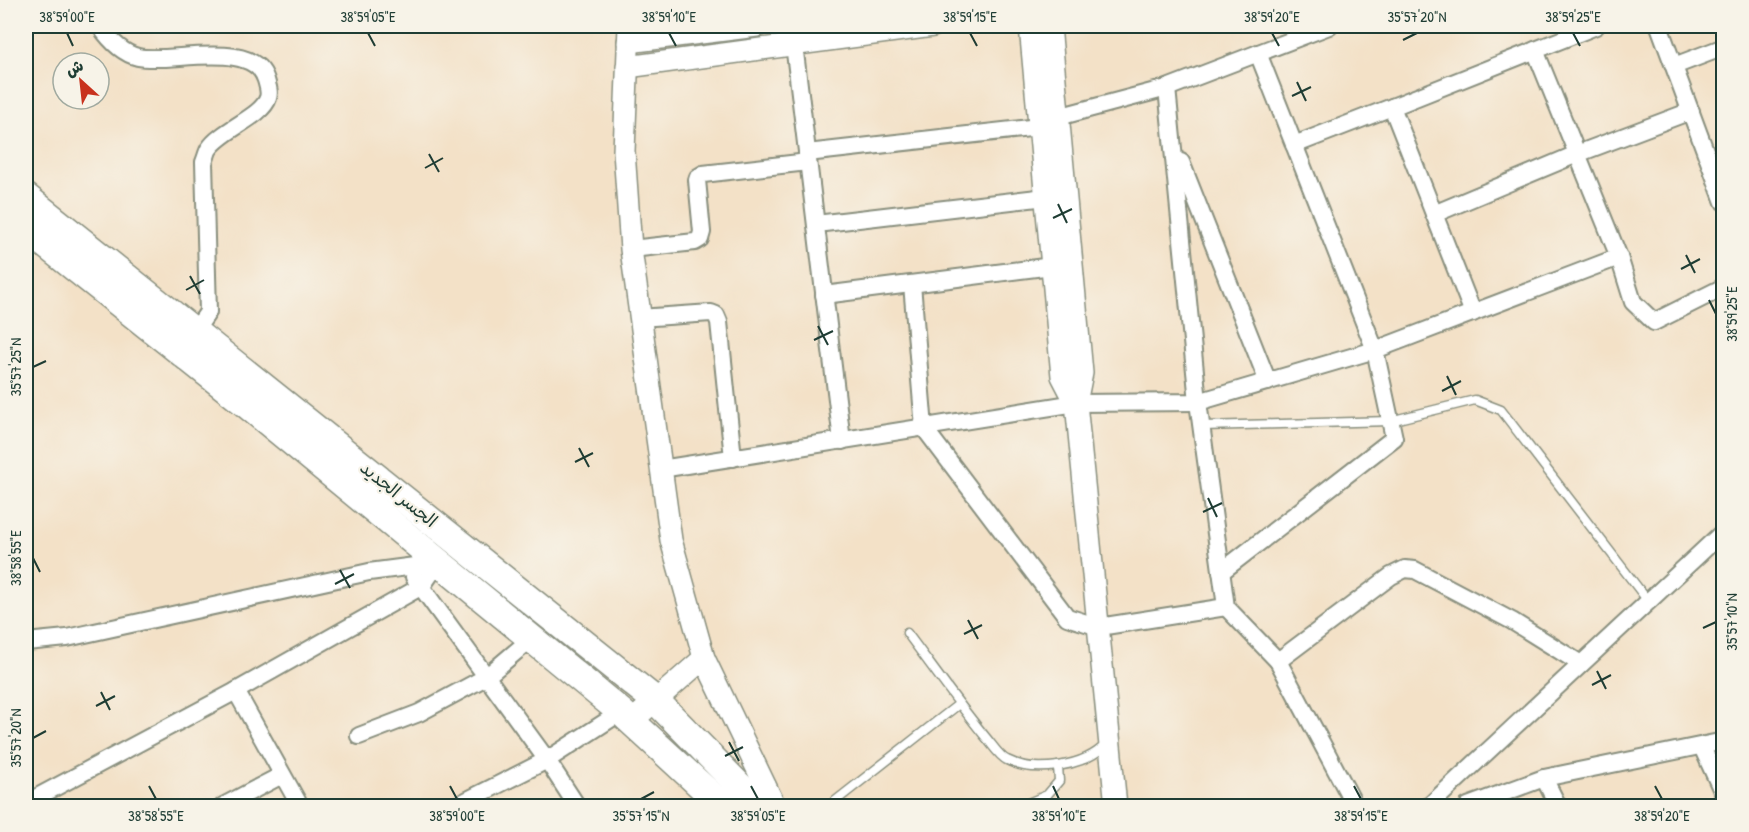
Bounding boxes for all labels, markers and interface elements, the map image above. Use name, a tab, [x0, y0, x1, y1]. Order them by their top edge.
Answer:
text: 38°59'00"E	[39, 6, 95, 27]
text: 38°59'05"E	[340, 6, 396, 27]
text: 38°59'10"E	[642, 6, 697, 27]
text: 38°59'15"E	[943, 6, 997, 27]
text: 38°59'20"E	[1244, 6, 1300, 27]
text: 35°57'20"N	[1387, 6, 1447, 27]
text: 38°59'25"E	[1545, 6, 1601, 27]
north arrow	[51, 51, 111, 111]
text: ش	[61, 54, 87, 81]
text: 38°59'25"E	[1721, 286, 1742, 342]
text: 35°57'25"N	[5, 338, 26, 396]
street label: الجسر الجديد	[355, 455, 443, 533]
text: 38°58'55"E	[5, 530, 26, 586]
text: 35°57'10"N	[1721, 593, 1742, 651]
text: 35°57'20"N	[5, 708, 26, 768]
text: 38°58'55"E	[128, 805, 184, 826]
text: 38°59'00"E	[429, 805, 485, 826]
text: 35°57'15"N	[612, 805, 670, 826]
text: 38°59'05"E	[730, 805, 786, 826]
text: 38°59'10"E	[1032, 805, 1087, 826]
text: 38°59'15"E	[1334, 805, 1388, 826]
text: 38°59'20"E	[1634, 805, 1690, 826]

